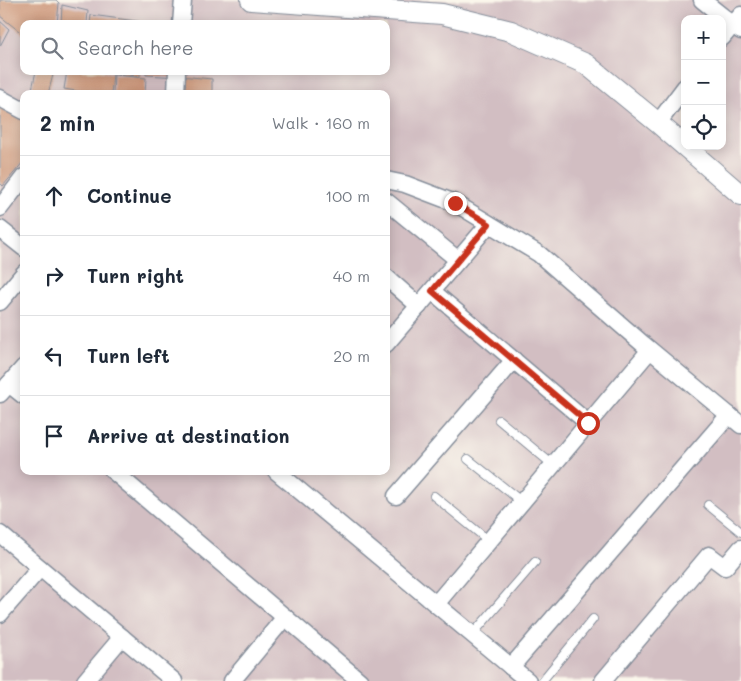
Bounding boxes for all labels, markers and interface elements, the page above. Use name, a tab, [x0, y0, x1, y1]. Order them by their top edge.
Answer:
map controls	[681, 15, 726, 150]
button: +	[681, 15, 726, 60]
search box	[20, 20, 390, 75]
icon: search	[38, 34, 66, 62]
text: Search here	[78, 35, 194, 60]
button: −	[681, 60, 726, 105]
button: locate	[681, 105, 726, 150]
text: 2 min	[40, 109, 95, 136]
text: Walk · 160 m	[272, 112, 370, 133]
icon: ahead	[40, 182, 68, 210]
text: Continue	[87, 183, 172, 208]
text: 100 m	[325, 185, 370, 206]
route end	[444, 192, 467, 215]
icon: right	[40, 262, 68, 290]
text: Turn right	[87, 263, 184, 288]
text: 40 m	[333, 265, 370, 286]
icon: left	[40, 342, 68, 370]
text: Turn left	[87, 343, 170, 368]
text: 20 m	[333, 345, 370, 366]
route start	[577, 412, 600, 435]
icon: arrive	[40, 422, 68, 450]
text: Arrive at destination	[87, 423, 290, 448]

